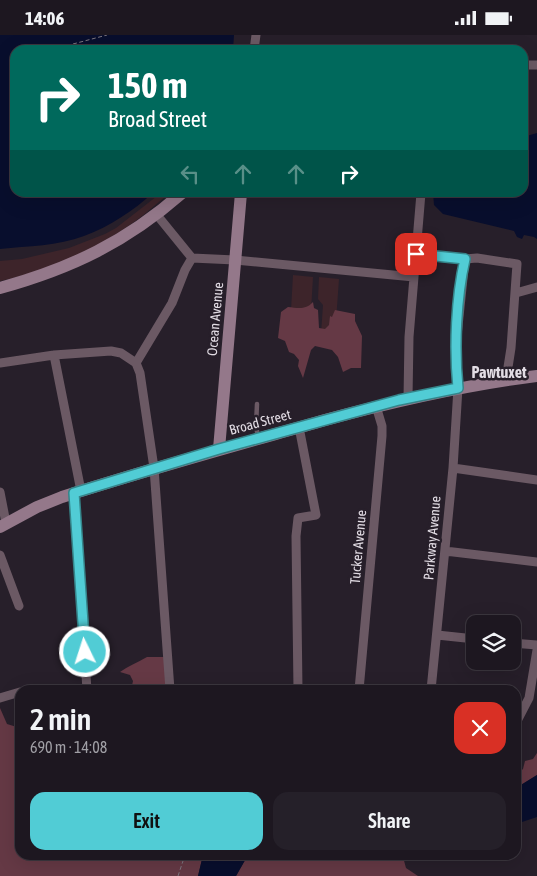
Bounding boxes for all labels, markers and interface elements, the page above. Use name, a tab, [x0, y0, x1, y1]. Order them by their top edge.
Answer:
text: 14:06	[25, 7, 64, 29]
icon: right	[25, 65, 90, 130]
text: 150 m	[108, 65, 187, 105]
text: Broad Street	[108, 106, 207, 132]
icon: left	[176, 160, 204, 188]
icon: ahead	[229, 160, 257, 188]
icon: ahead	[282, 160, 310, 188]
icon: right	[335, 160, 363, 188]
pin	[395, 233, 437, 275]
icon: arrive	[402, 240, 430, 268]
street label: Ocean Avenue	[204, 282, 226, 356]
district label: Pawtuxet	[471, 363, 527, 381]
street label: Broad Street	[227, 406, 293, 438]
street label: Parkway Avenue	[420, 495, 444, 581]
street label: Tucker Avenue	[347, 509, 369, 585]
map controls	[466, 615, 521, 670]
button: layers	[466, 615, 521, 670]
position arrow	[58, 625, 110, 677]
text: 2 min	[30, 702, 91, 736]
button: close	[454, 702, 506, 754]
text: 690 m · 14:08	[30, 738, 107, 756]
button: Exit	[30, 792, 263, 850]
button: Share	[273, 792, 506, 850]

